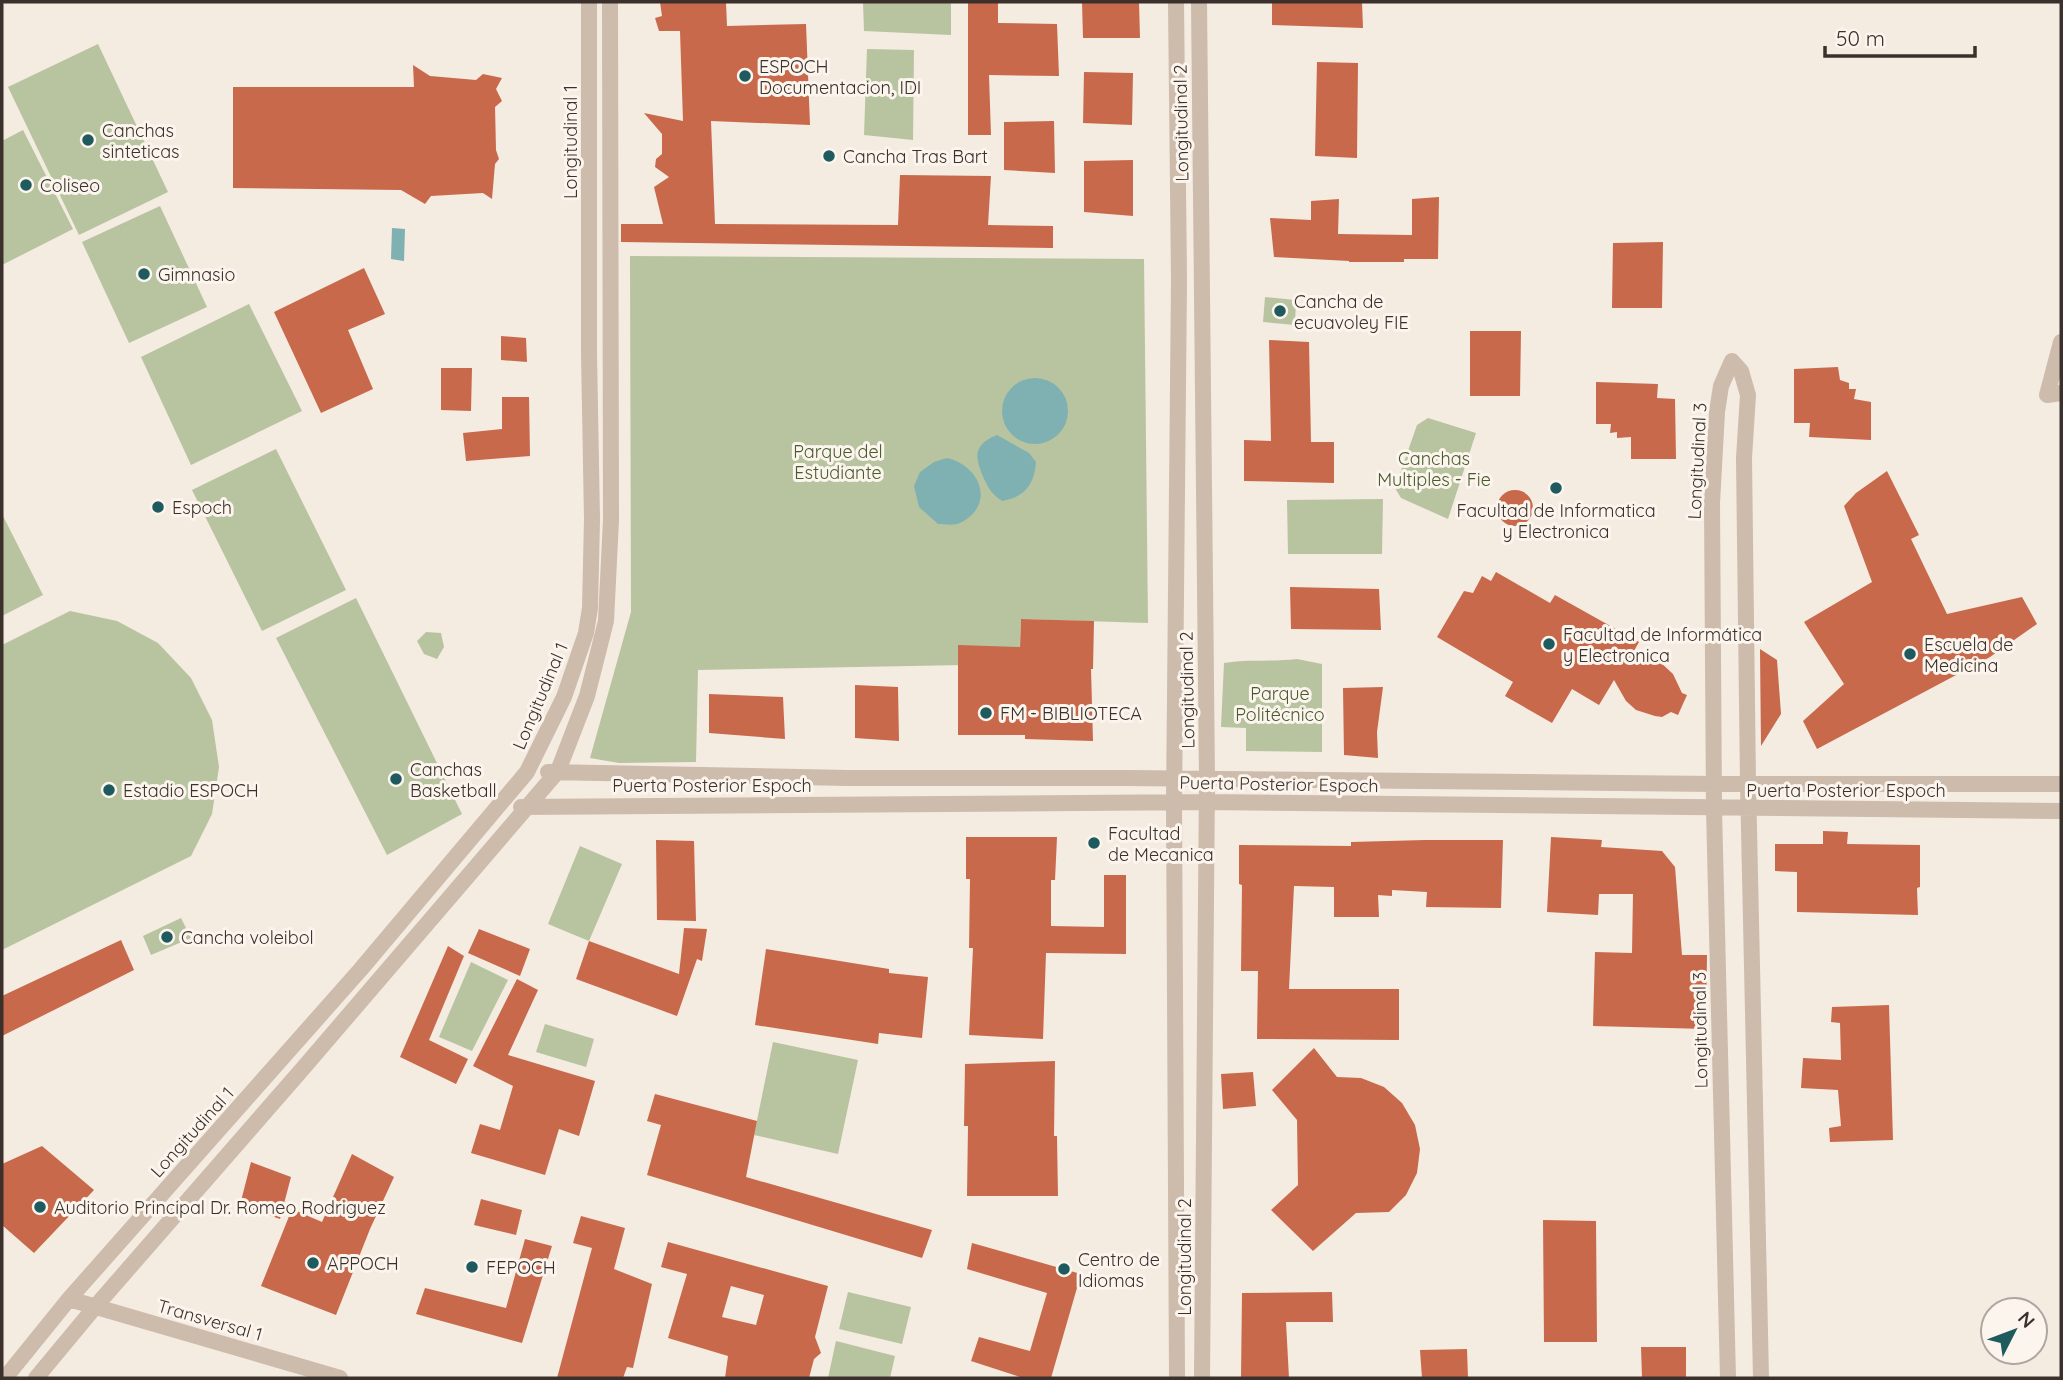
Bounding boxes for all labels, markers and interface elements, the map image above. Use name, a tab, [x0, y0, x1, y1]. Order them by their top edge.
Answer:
scale bar	[1825, 14, 1976, 58]
text: 50 m	[1836, 25, 1885, 51]
place label: ESPOCH Documentacion, IDI	[759, 55, 921, 99]
street label: Longitudinal 2	[1168, 64, 1194, 182]
marker: ESPOCH Documentacion, IDI	[737, 68, 753, 84]
street label: Longitudinal 1	[559, 85, 582, 199]
place label: Canchas sinteticas	[102, 119, 180, 163]
marker: Canchas sinteticas	[80, 132, 96, 148]
place label: Cancha Tras Bart	[843, 145, 988, 168]
marker: Cancha Tras Bart	[821, 148, 837, 164]
place label: Coliseo	[40, 174, 100, 197]
marker: Coliseo	[18, 177, 34, 193]
place label: Gimnasio	[158, 263, 235, 286]
marker: Gimnasio	[136, 266, 152, 282]
place label: Cancha de ecuavoley FIE	[1294, 290, 1409, 334]
marker: Cancha de ecuavoley FIE	[1272, 303, 1288, 319]
street label: Longitudinal 3	[1682, 402, 1712, 520]
park label: Parque del Estudiante	[793, 440, 883, 484]
park label: Canchas Multiples - Fie	[1377, 447, 1491, 491]
marker: Facultad de Informatica y Electronica	[1548, 480, 1564, 496]
place label: Espoch	[172, 496, 232, 519]
marker: Espoch	[150, 499, 166, 515]
place label: Facultad de Informatica y Electronica	[1456, 499, 1656, 543]
place label: Facultad de Informática y Electronica	[1563, 623, 1762, 667]
street label: Longitudinal 2	[1174, 631, 1200, 749]
place label: Escuela de Medicina	[1924, 633, 2013, 677]
marker: Facultad de Informática y Electronica	[1541, 636, 1557, 652]
street label: Longitudinal 1	[507, 639, 573, 753]
marker: Escuela de Medicina	[1902, 646, 1918, 662]
park label: Parque Politécnico	[1235, 682, 1325, 726]
place label: FM - BIBLIOTECA	[1000, 702, 1142, 725]
marker: FM - BIBLIOTECA	[978, 705, 994, 721]
place label: Canchas Basketball	[410, 758, 497, 802]
marker: Canchas Basketball	[388, 771, 404, 787]
street label: Puerta Posterior Espoch	[1179, 771, 1379, 797]
street label: Puerta Posterior Espoch	[612, 774, 812, 797]
place label: Estadio ESPOCH	[123, 779, 259, 802]
street label: Puerta Posterior Espoch	[1746, 779, 1946, 802]
marker: Estadio ESPOCH	[101, 782, 117, 798]
place label: Facultad de Mecanica	[1108, 822, 1214, 866]
marker: Facultad de Mecanica	[1086, 835, 1102, 851]
place label: Cancha voleibol	[181, 926, 314, 949]
marker: Cancha voleibol	[159, 929, 175, 945]
street label: Longitudinal 3	[1687, 971, 1713, 1089]
street label: Longitudinal 1	[145, 1082, 239, 1182]
place label: Auditorio Principal Dr. Romeo Rodriguez	[54, 1196, 386, 1219]
street label: Longitudinal 2	[1173, 1198, 1196, 1316]
marker: Auditorio Principal Dr. Romeo Rodriguez	[32, 1199, 48, 1215]
place label: Centro de Idiomas	[1078, 1248, 1160, 1292]
place label: APPOCH	[327, 1252, 399, 1275]
marker: APPOCH	[305, 1255, 321, 1271]
place label: FEPOCH	[486, 1256, 556, 1279]
marker: FEPOCH	[464, 1259, 480, 1275]
marker: Centro de Idiomas	[1056, 1261, 1072, 1277]
street label: Transversal 1	[155, 1294, 265, 1346]
north arrow	[1979, 1296, 2049, 1366]
text: N	[2013, 1306, 2040, 1333]

